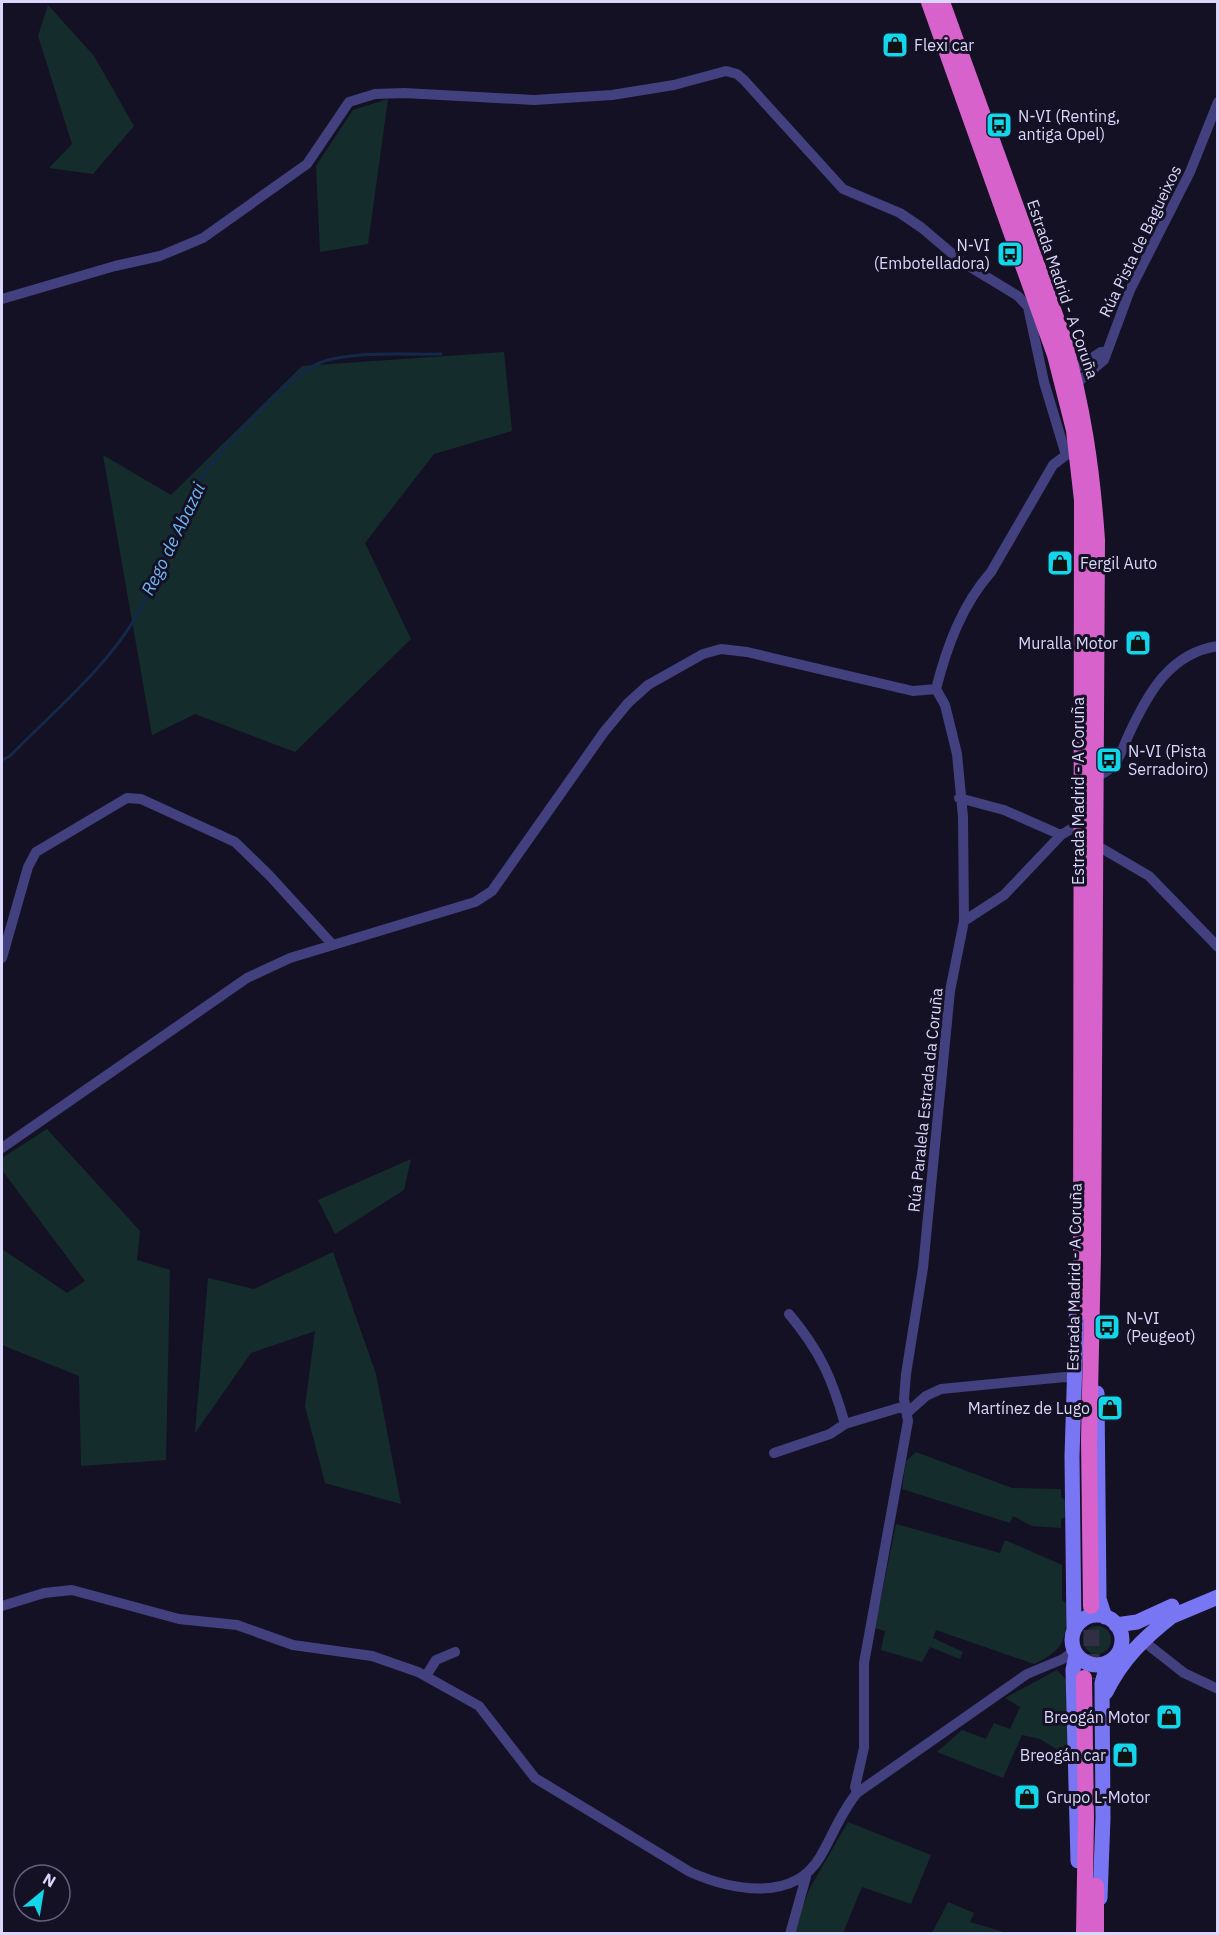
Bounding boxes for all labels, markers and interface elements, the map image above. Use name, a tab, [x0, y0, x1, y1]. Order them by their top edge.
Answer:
shop icon: Flexi car	[880, 30, 910, 60]
place label: Flexi car	[914, 35, 974, 55]
place label: N-VI (Renting, antiga Opel)	[1018, 106, 1120, 144]
bus stop icon: N-VI (Renting, antiga Opel)	[984, 110, 1014, 140]
street label: Rúa Pista de Bagueixos	[1094, 162, 1186, 320]
street label: Estrada Madrid - A Coruña	[1023, 197, 1103, 382]
place label: N-VI (Embotelladora)	[874, 235, 990, 273]
bus stop icon: N-VI (Embotelladora)	[995, 239, 1025, 269]
water label: Rego de Abazai	[136, 479, 210, 599]
shop icon: Fergil Auto	[1045, 548, 1075, 578]
place label: Fergil Auto	[1080, 553, 1157, 573]
shop icon: Muralla Motor	[1123, 628, 1153, 658]
place label: Muralla Motor	[1018, 633, 1118, 653]
street label: Estrada Madrid - A Coruña	[1068, 697, 1088, 885]
place label: N-VI (Pista Serradoiro)	[1128, 741, 1209, 779]
bus stop icon: N-VI (Pista Serradoiro)	[1094, 745, 1124, 775]
street label: Rúa Paralela Estrada da Coruña	[903, 986, 947, 1213]
street label: Estrada Madrid - A Coruña	[1062, 1182, 1086, 1371]
place label: N-VI (Peugeot)	[1126, 1308, 1196, 1346]
bus stop icon: N-VI (Peugeot)	[1092, 1312, 1122, 1342]
shop icon: Martínez de Lugo	[1095, 1393, 1125, 1423]
place label: Martínez de Lugo	[968, 1398, 1090, 1418]
shop icon: Breogán Motor	[1154, 1702, 1184, 1732]
place label: Breogán Motor	[1044, 1707, 1150, 1727]
shop icon: Breogán car	[1110, 1740, 1140, 1770]
place label: Breogán car	[1020, 1745, 1106, 1765]
shop icon: Grupo L-Motor	[1012, 1782, 1042, 1812]
place label: Grupo L-Motor	[1046, 1787, 1150, 1807]
north arrow	[12, 1863, 72, 1923]
text: N	[39, 1868, 60, 1892]

